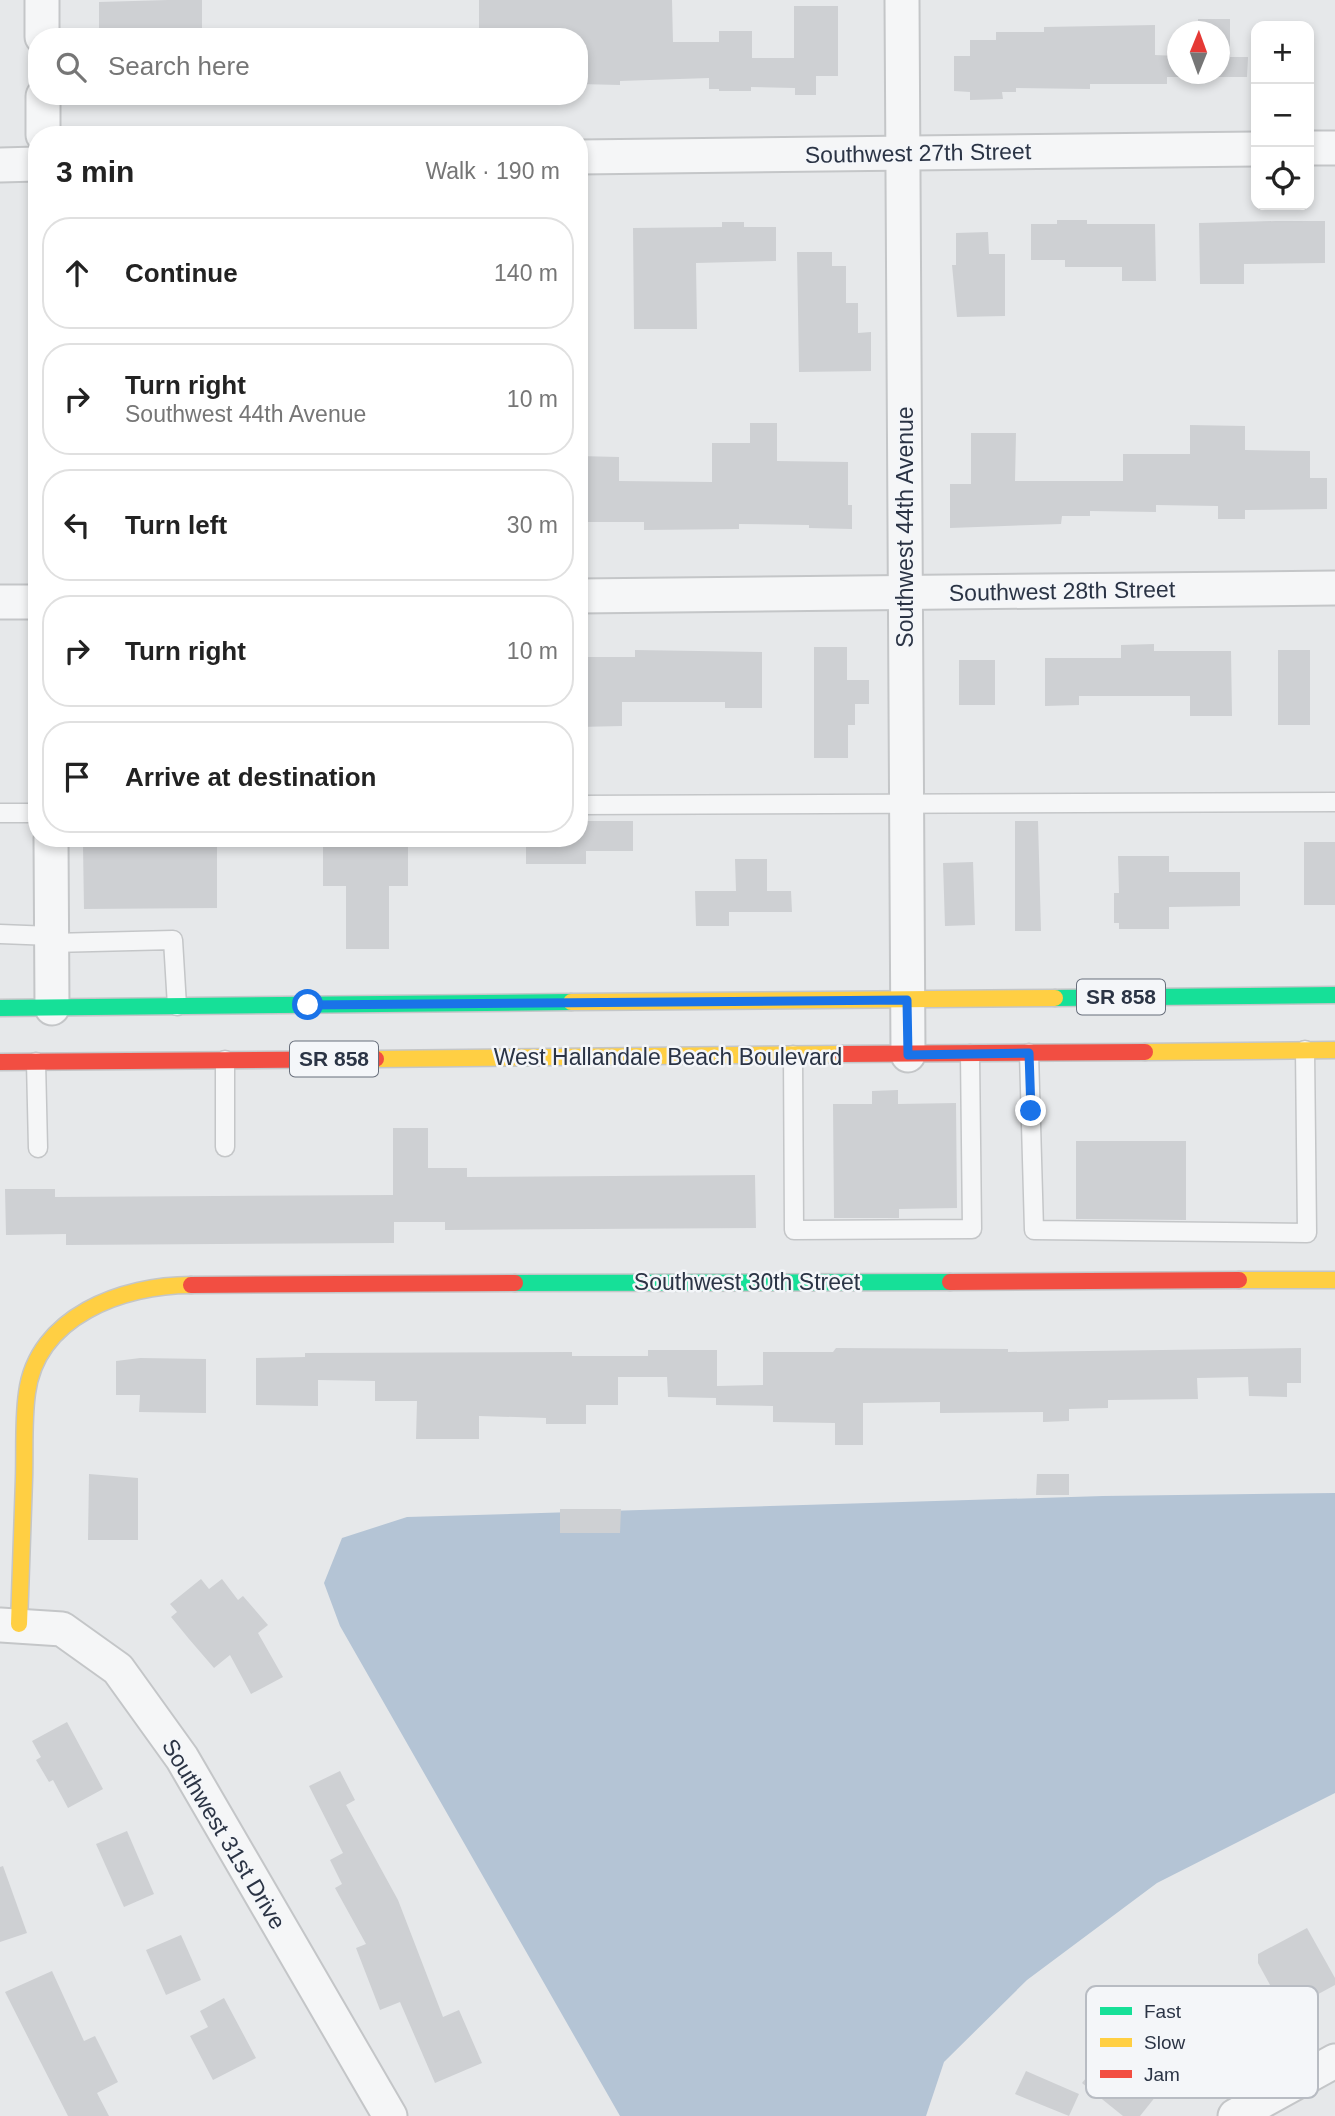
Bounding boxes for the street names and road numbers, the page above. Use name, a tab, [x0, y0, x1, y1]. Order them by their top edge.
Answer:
street label: Southwest 27th Street	[805, 138, 1032, 168]
street label: Southwest 44th Avenue	[892, 406, 918, 648]
street label: Southwest 28th Street	[949, 576, 1176, 606]
road number: SR 858	[1077, 979, 1165, 1014]
road number: SR 858	[290, 1042, 378, 1076]
street label: West Hallandale Beach Boulevard	[494, 1044, 842, 1070]
street label: Southwest 30th Street	[634, 1269, 861, 1295]
street label: Southwest 31st Drive	[157, 1734, 291, 1934]

